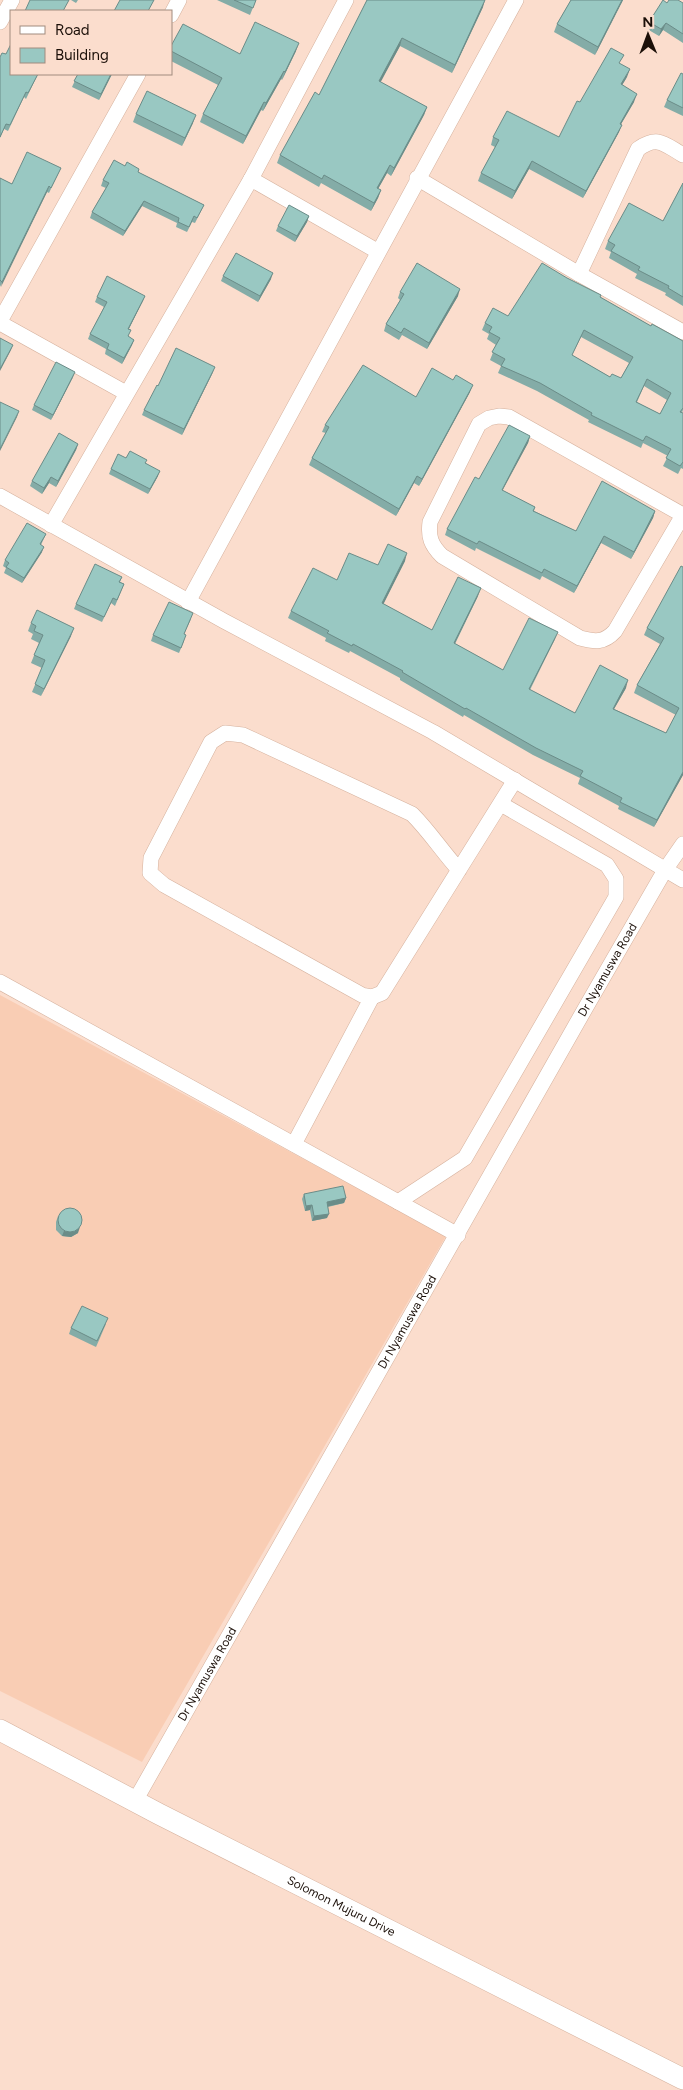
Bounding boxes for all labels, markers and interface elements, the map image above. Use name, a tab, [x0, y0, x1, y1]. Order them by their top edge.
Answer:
legend	[10, 10, 172, 75]
north arrow	[623, 10, 673, 60]
text: N	[642, 14, 653, 31]
text: Road	[55, 21, 90, 39]
text: Building	[55, 46, 109, 64]
street label: Dr Nyamuswa Road	[575, 921, 640, 1019]
street label: Dr Nyamuswa Road	[375, 1273, 439, 1371]
street label: Dr Nyamuswa Road	[175, 1625, 239, 1723]
street label: Solomon Mujuru Drive	[285, 1873, 398, 1939]

